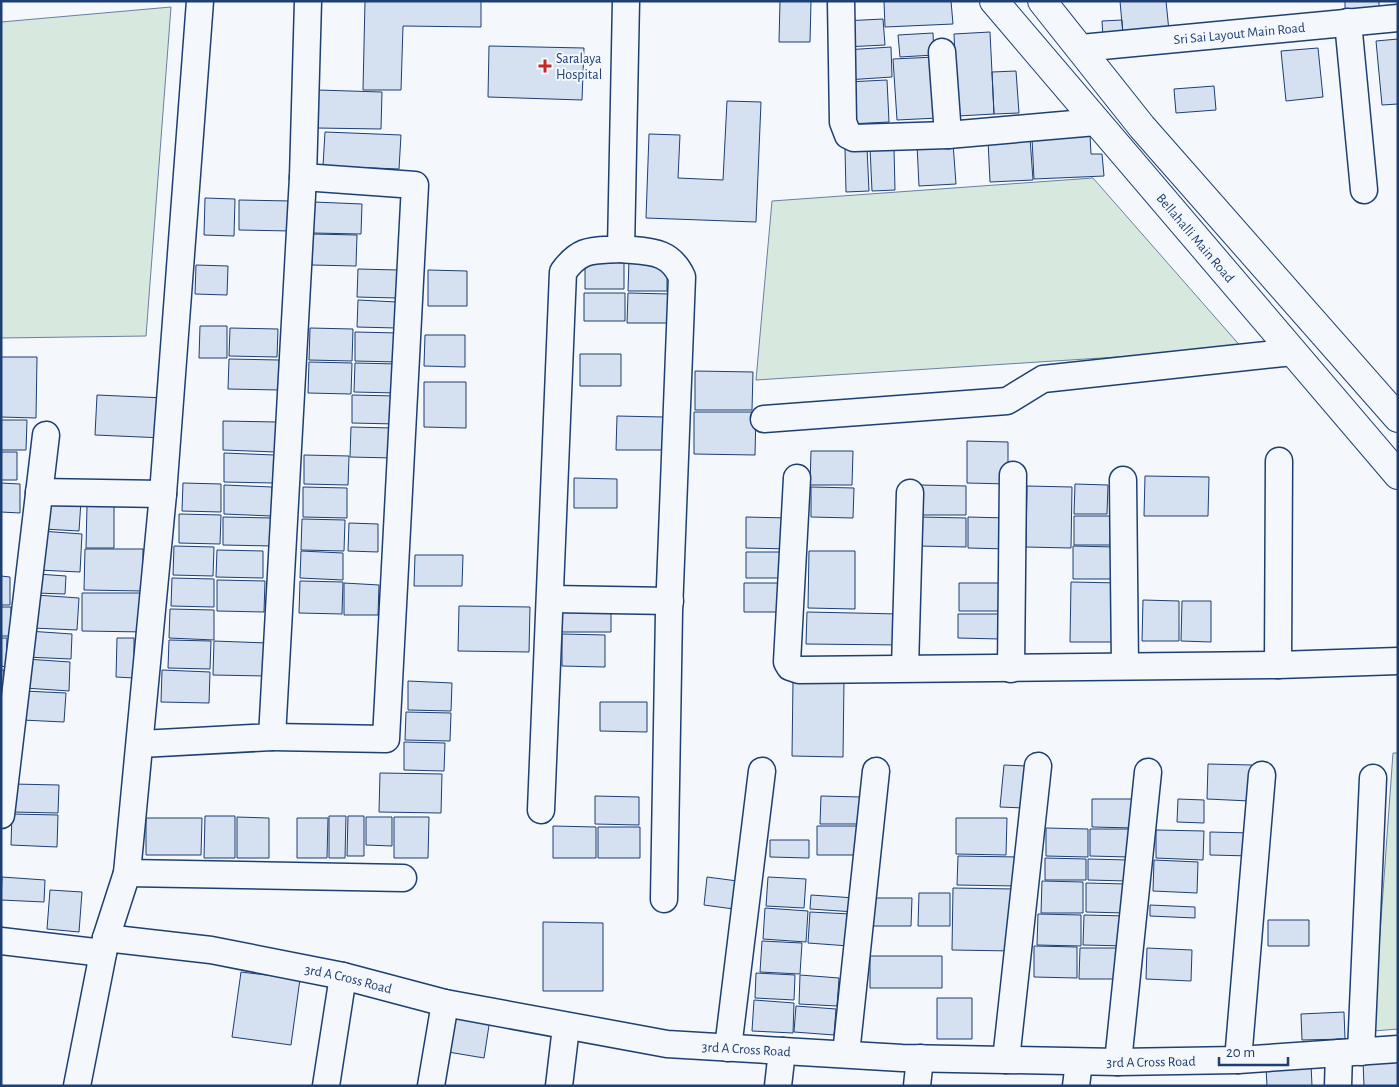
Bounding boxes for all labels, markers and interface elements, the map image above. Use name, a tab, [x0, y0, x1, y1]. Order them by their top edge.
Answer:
street label: Sri Sai Layout Main Road	[1173, 21, 1306, 47]
place label: Saralaya Hospital	[556, 52, 602, 82]
marker: Saralaya Hospital	[538, 59, 552, 73]
street label: Bellahalli Main Road	[1153, 191, 1237, 285]
street label: 3rd A Cross Road	[303, 963, 393, 997]
scale bar	[1219, 1034, 1288, 1066]
street label: 3rd A Cross Road	[701, 1040, 791, 1059]
text: 20 m	[1226, 1045, 1255, 1060]
street label: 3rd A Cross Road	[1106, 1055, 1196, 1070]

